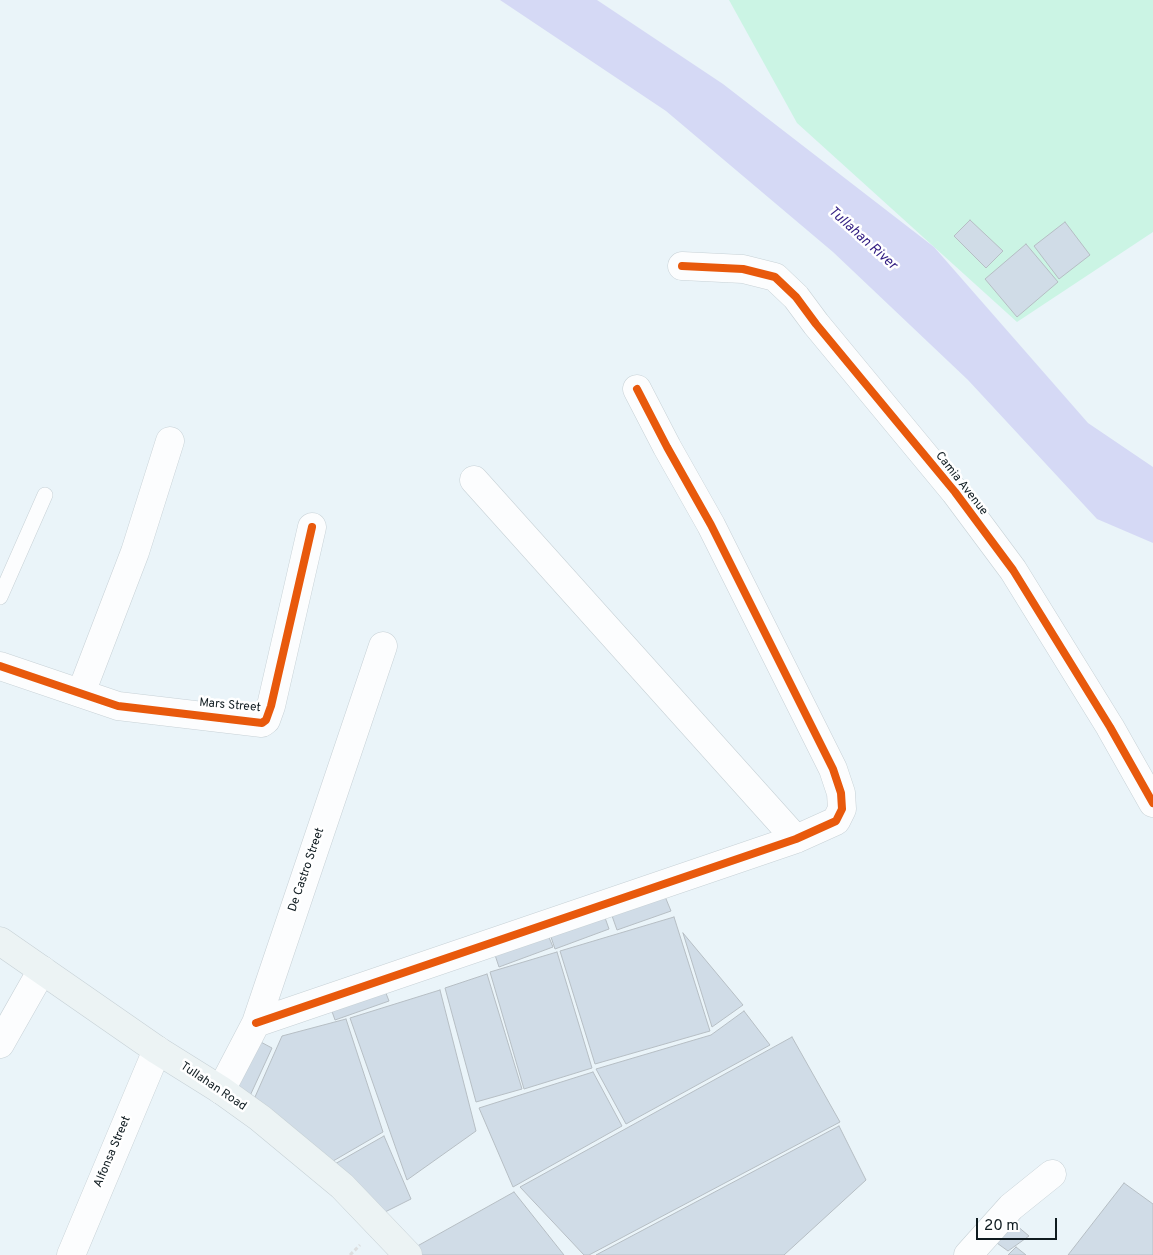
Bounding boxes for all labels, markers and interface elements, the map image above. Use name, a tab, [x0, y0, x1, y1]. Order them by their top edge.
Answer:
water label: Tullahan River	[824, 204, 900, 274]
street label: Camia Avenue	[932, 449, 990, 519]
street label: Mars Street	[199, 696, 261, 716]
street label: De Castro Street	[286, 826, 328, 914]
street label: Tullahan Road	[177, 1060, 249, 1114]
street label: Alfonsa Street	[92, 1114, 134, 1190]
scale bar	[978, 1208, 1059, 1240]
text: 20 m	[984, 1217, 1019, 1236]

